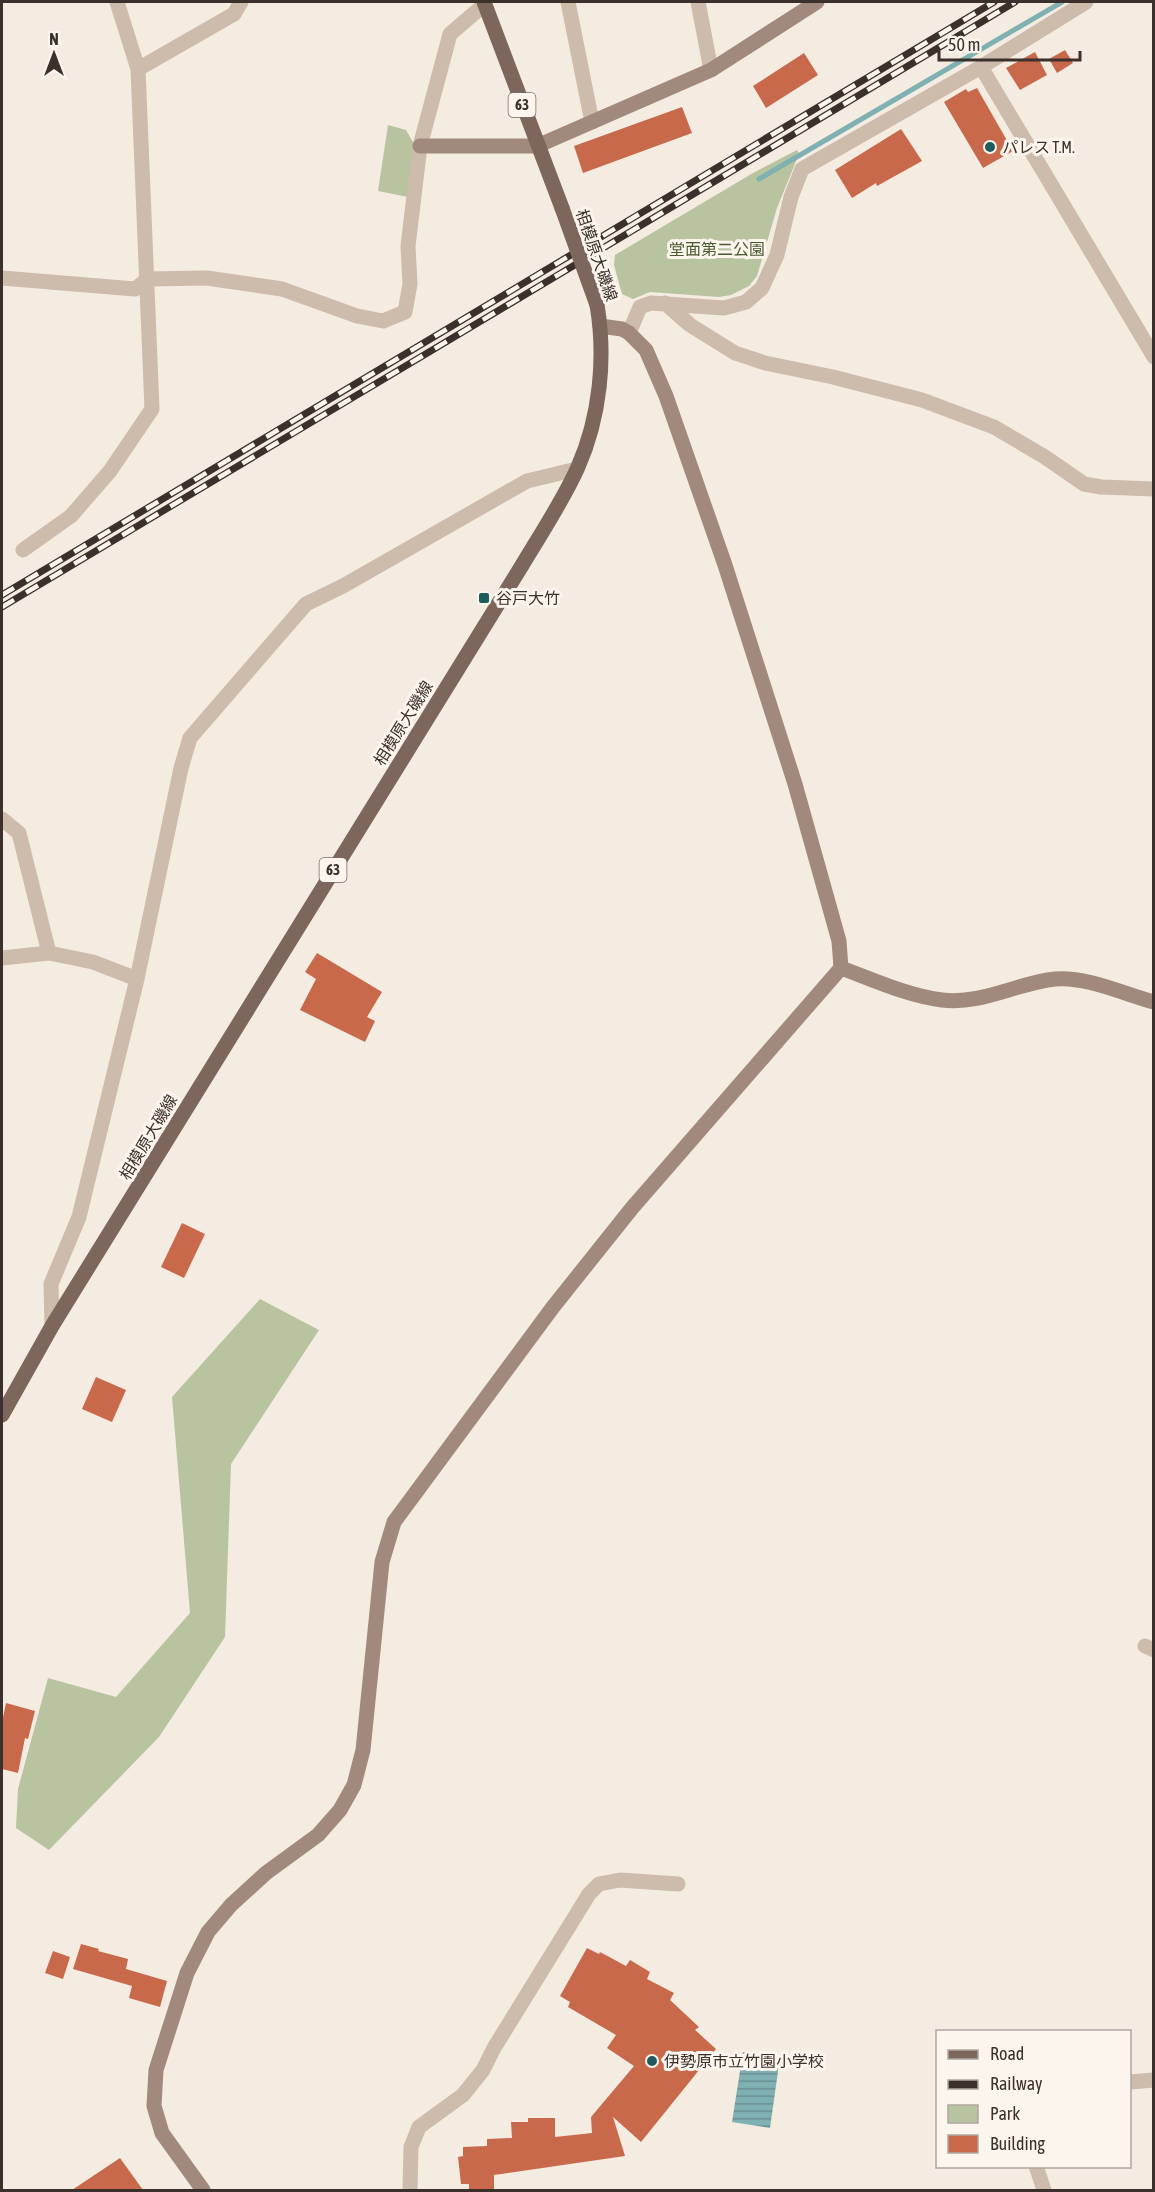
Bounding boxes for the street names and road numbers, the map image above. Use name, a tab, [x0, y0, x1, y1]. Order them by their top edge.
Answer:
road number: 63	[508, 93, 536, 117]
street label: 相模原大磯線	[573, 207, 621, 303]
street label: 相模原大磯線	[370, 678, 436, 768]
road number: 63	[320, 858, 346, 882]
street label: 相模原大磯線	[116, 1091, 180, 1183]

